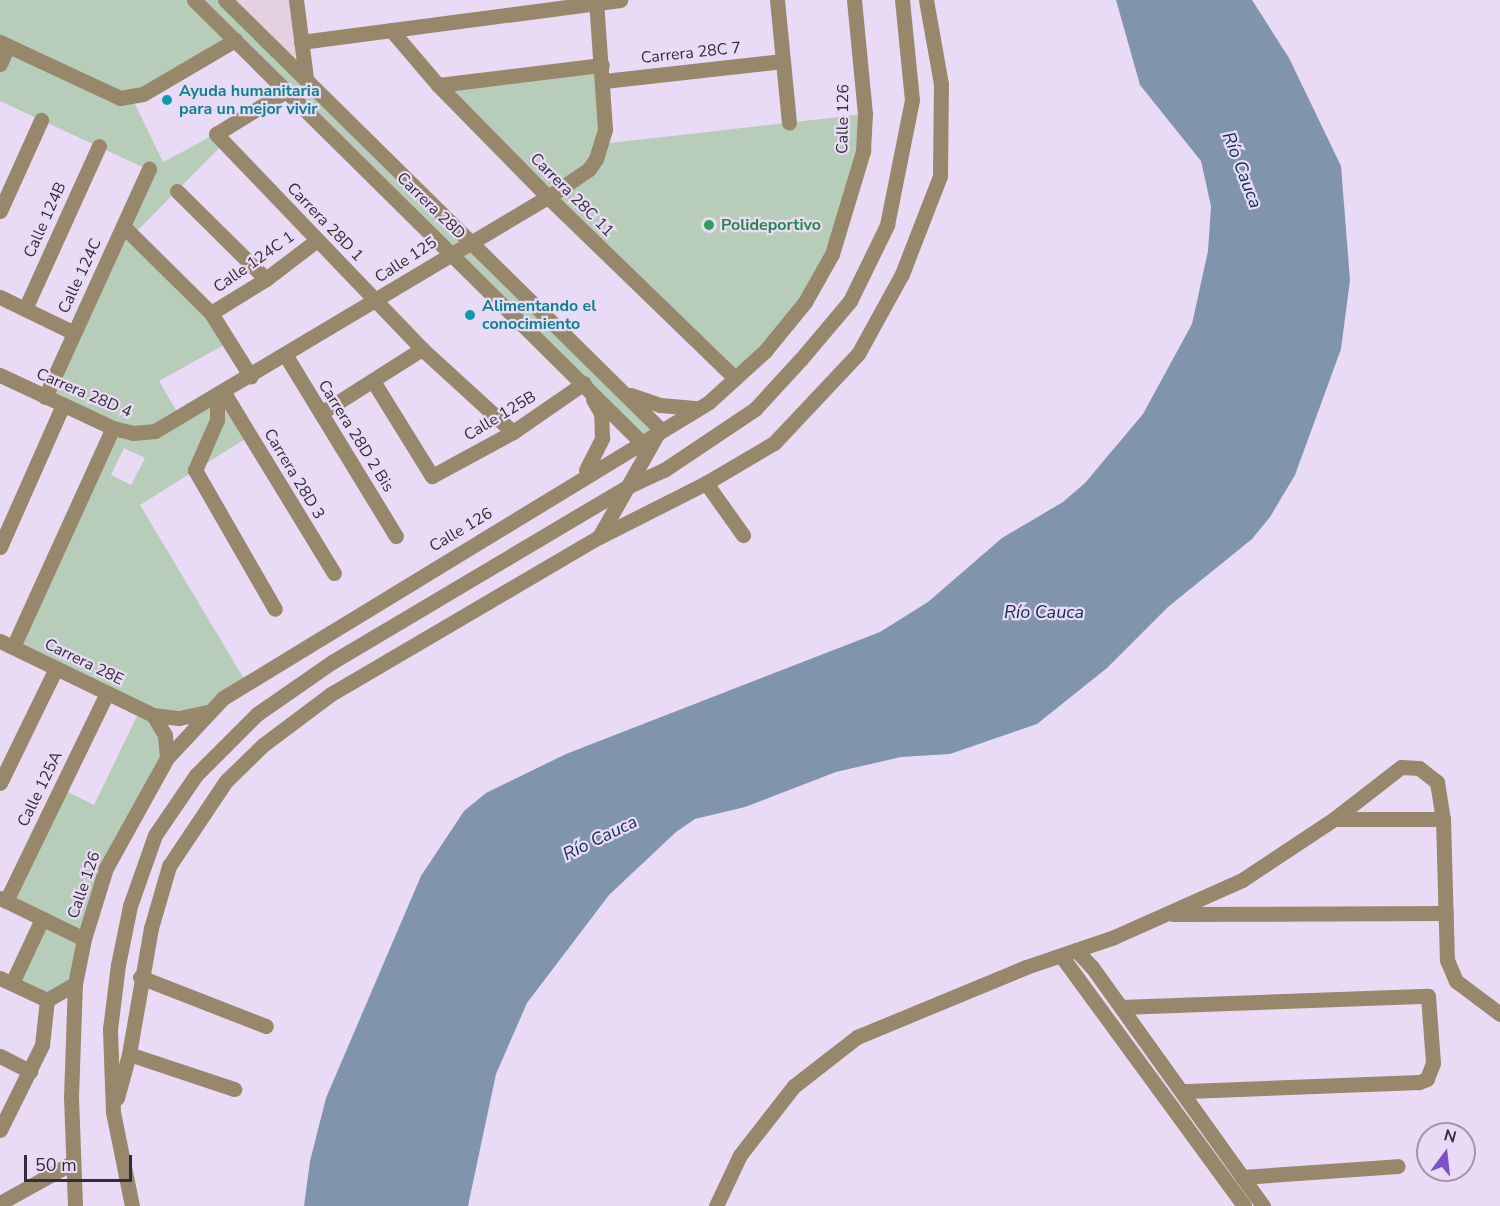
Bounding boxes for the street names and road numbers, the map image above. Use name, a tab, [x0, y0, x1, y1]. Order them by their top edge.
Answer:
street label: Carrera 28C 7	[640, 38, 742, 68]
street label: Calle 126	[833, 84, 853, 154]
street label: Carrera 28C 11	[526, 149, 618, 241]
street label: Carrera 28D	[393, 168, 469, 244]
street label: Calle 124B	[20, 179, 70, 261]
street label: Carrera 28D 1	[283, 179, 367, 265]
street label: Calle 124C 1	[210, 227, 298, 297]
street label: Calle 125	[372, 233, 440, 287]
street label: Calle 124C	[54, 235, 106, 317]
street label: Carrera 28D 4	[33, 364, 135, 422]
street label: Carrera 28D 2 Bis	[314, 377, 398, 495]
street label: Calle 125B	[461, 387, 539, 445]
street label: Carrera 28D 3	[260, 425, 328, 523]
street label: Calle 126	[426, 504, 496, 556]
street label: Carrera 28E	[41, 635, 127, 689]
street label: Calle 125A	[14, 748, 66, 830]
street label: Calle 126	[64, 849, 104, 921]

